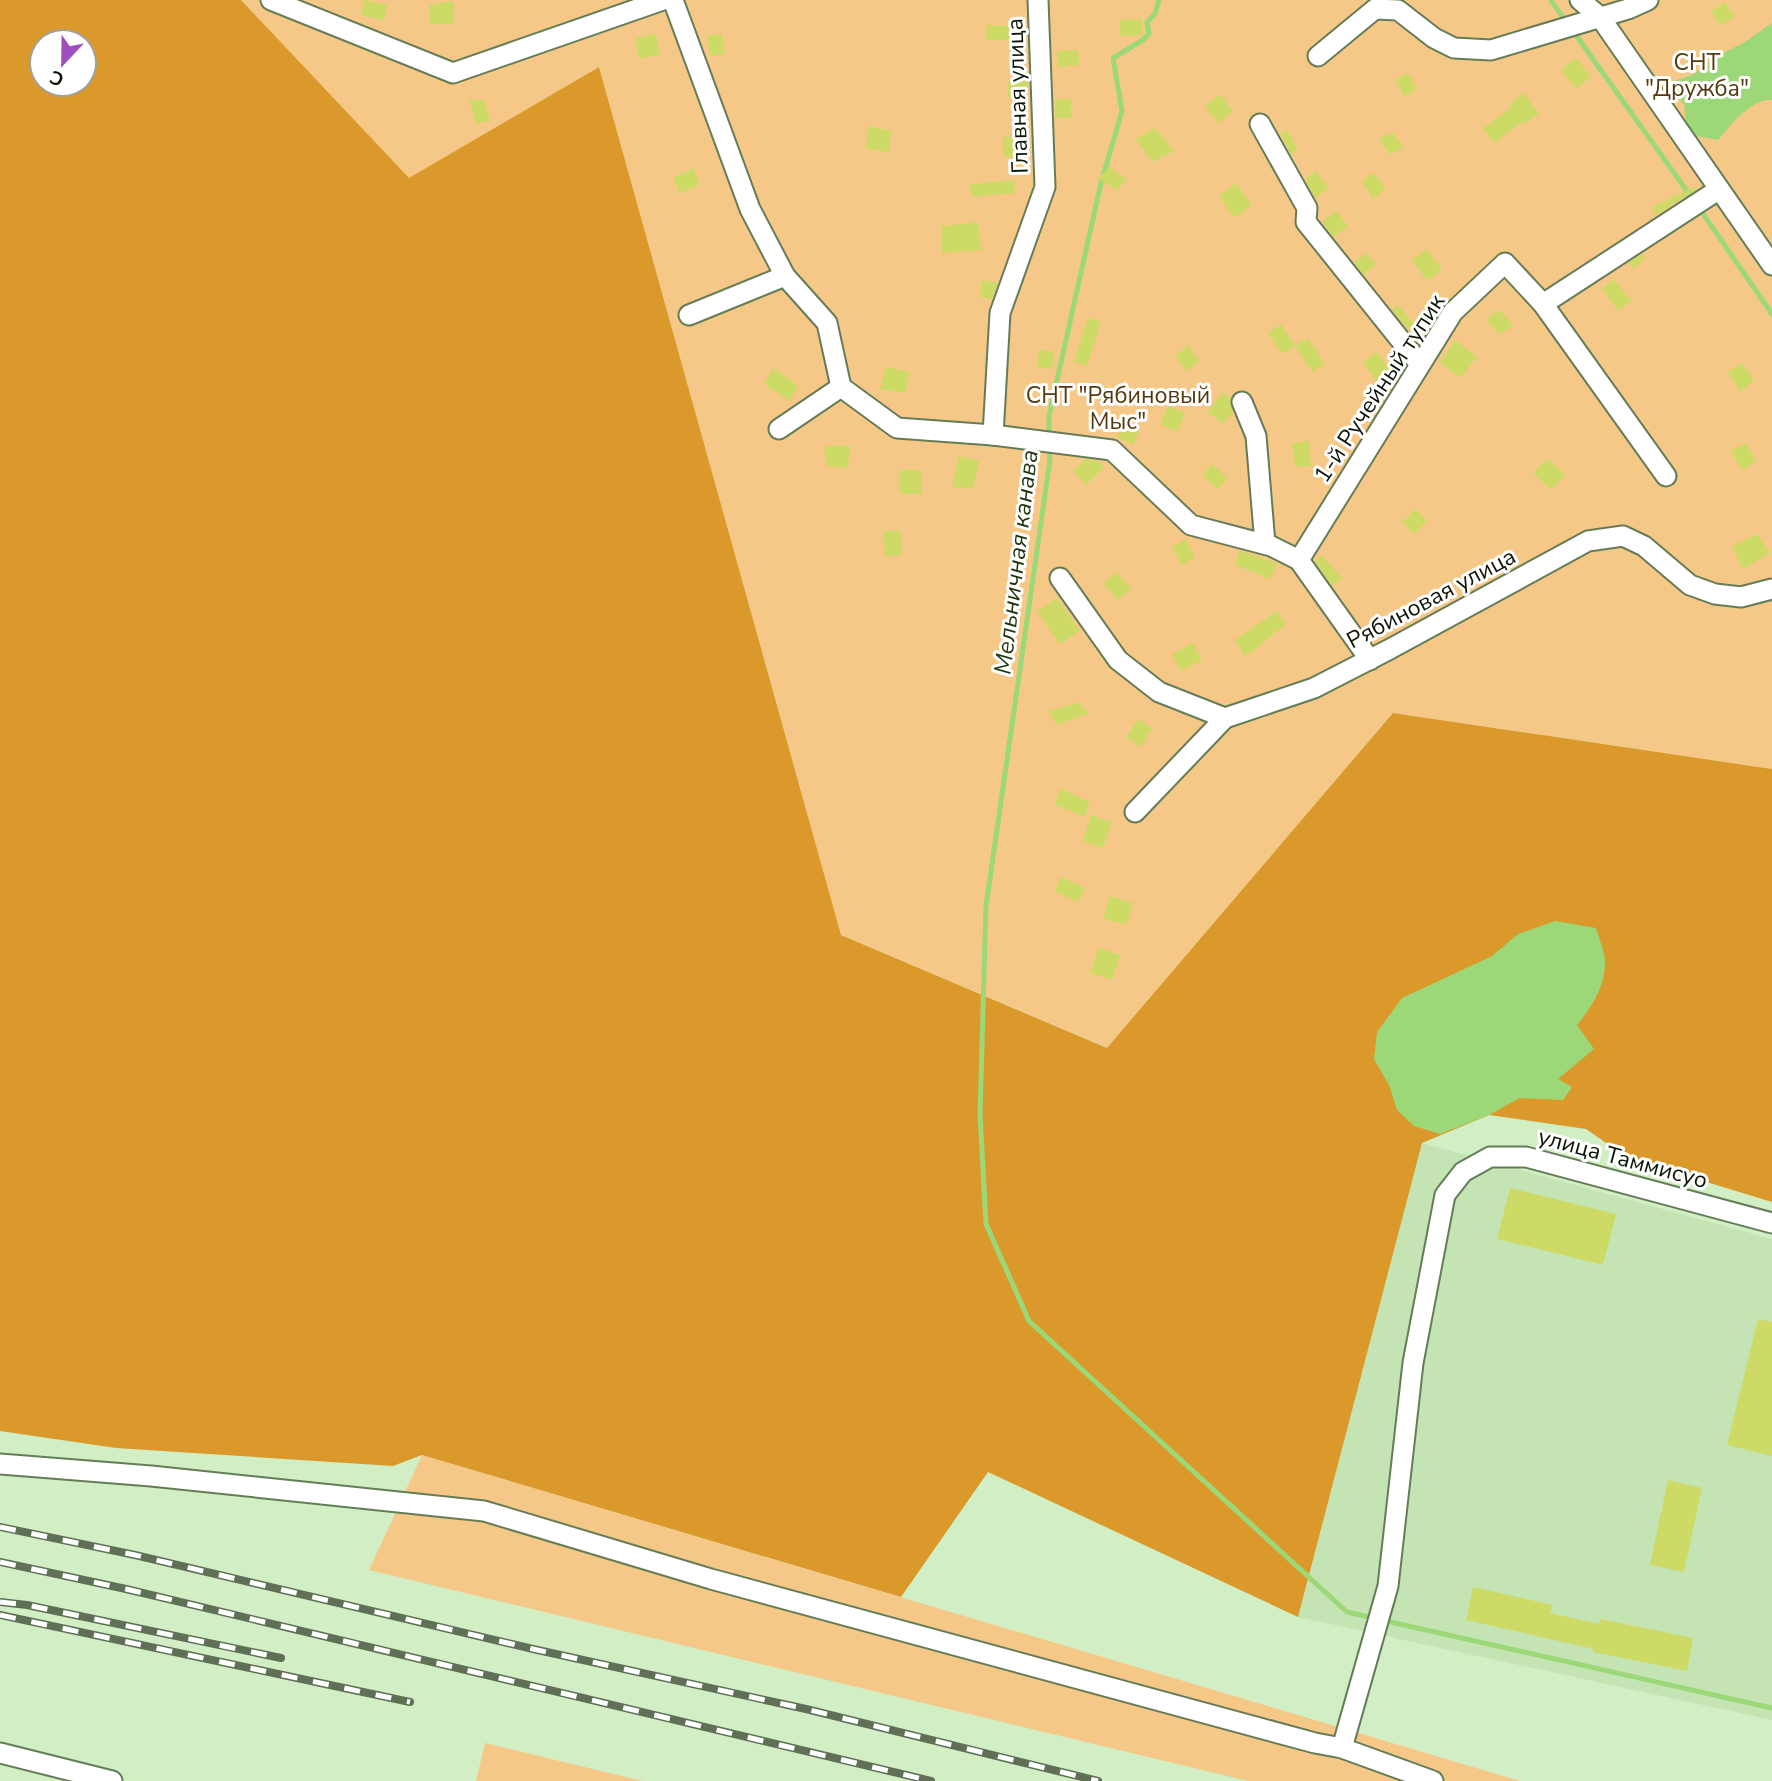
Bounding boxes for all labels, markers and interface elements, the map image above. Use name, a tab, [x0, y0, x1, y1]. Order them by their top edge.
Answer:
street label: Главная улица	[999, 18, 1036, 174]
north arrow	[28, 28, 98, 98]
park label: СНТ "Дружба"	[1645, 47, 1749, 104]
text: С	[46, 63, 68, 92]
street label: 1-й Ручейный тупик	[1307, 287, 1453, 489]
park label: СНТ "Рябиновый Мыс"	[1026, 380, 1210, 437]
water label: Мельничная канава	[986, 448, 1046, 676]
street label: Рябиновая улица	[1341, 541, 1521, 656]
street label: улица Таммисуо	[1535, 1121, 1711, 1196]

